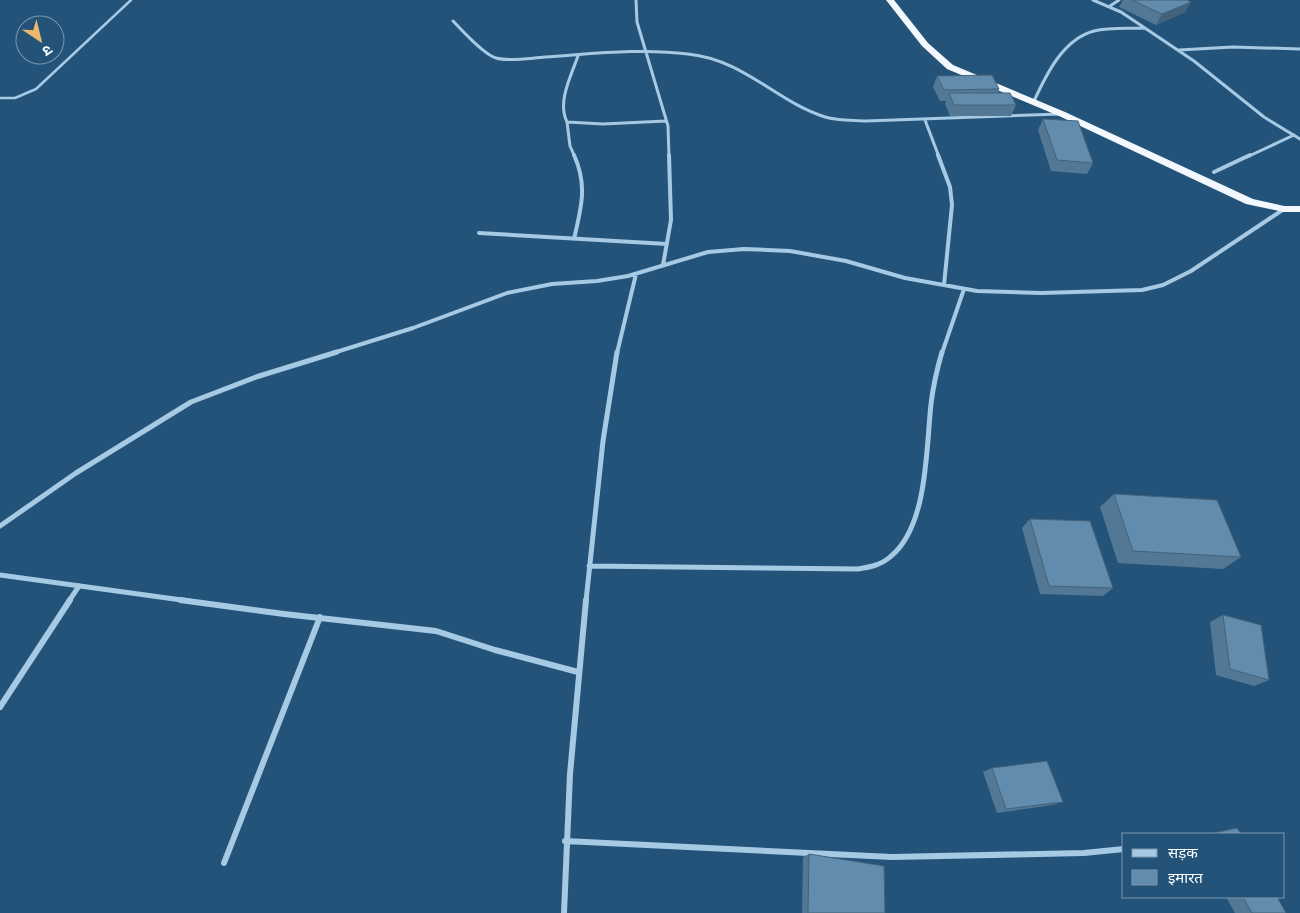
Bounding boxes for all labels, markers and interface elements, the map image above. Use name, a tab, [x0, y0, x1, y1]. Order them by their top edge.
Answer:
north arrow	[15, 15, 65, 65]
text: उ	[38, 41, 56, 61]
legend	[1122, 833, 1285, 898]
text: सड़क	[1168, 844, 1198, 862]
text: इमारत	[1168, 869, 1203, 887]

